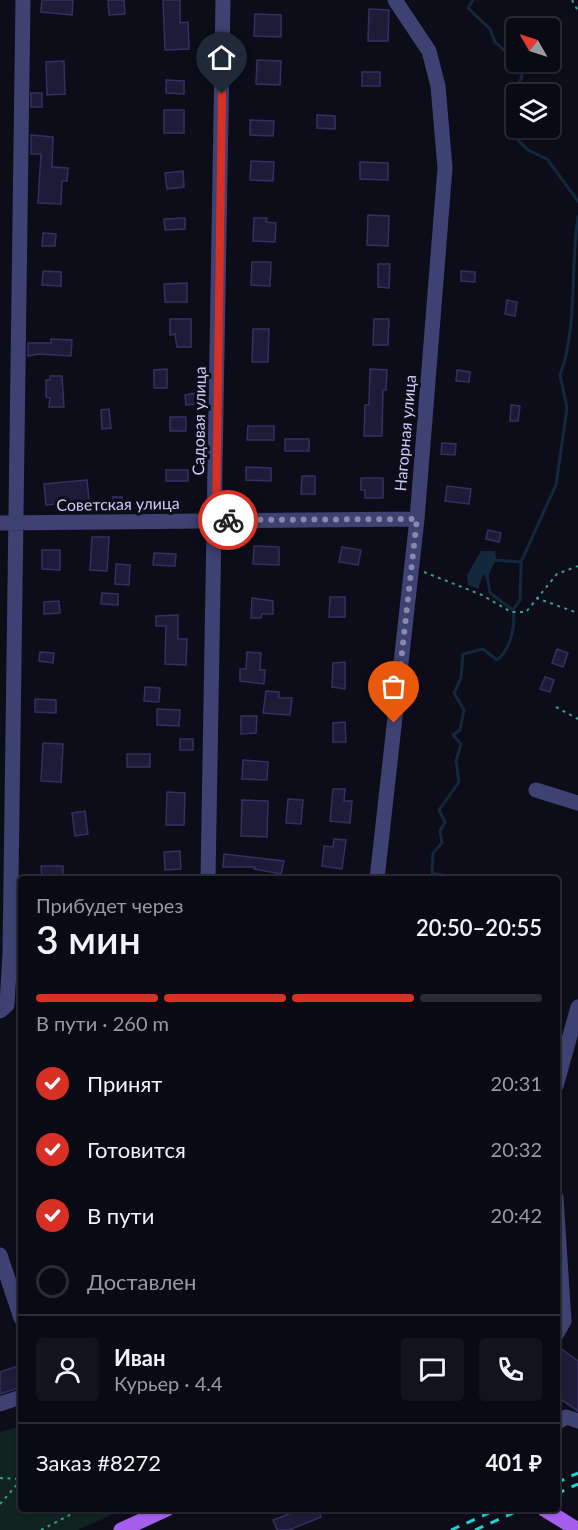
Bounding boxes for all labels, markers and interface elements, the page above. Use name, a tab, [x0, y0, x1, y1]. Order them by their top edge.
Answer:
north arrow	[506, 18, 560, 72]
map controls	[506, 18, 560, 138]
pin	[196, 32, 247, 94]
icon: home	[205, 41, 238, 74]
button: layers	[506, 84, 560, 138]
street label: Садовая улица	[188, 366, 209, 476]
street label: Нагорная улица	[390, 374, 419, 492]
courier	[198, 490, 258, 550]
street label: Советская улица	[56, 493, 180, 514]
icon: bike	[212, 504, 245, 537]
pin	[368, 661, 419, 723]
icon: bag	[377, 670, 410, 703]
text: Прибудет через	[36, 893, 183, 917]
text: 20:50–20:55	[416, 914, 542, 941]
text: 3 мин	[36, 916, 141, 962]
text: В пути · 260 m	[36, 1011, 169, 1035]
icon: check	[36, 1067, 69, 1100]
text: Принят	[87, 1070, 162, 1097]
text: 20:31	[491, 1071, 542, 1095]
icon: check	[36, 1133, 69, 1166]
text: Готовится	[87, 1136, 186, 1163]
text: 20:32	[491, 1137, 542, 1161]
icon: check	[36, 1199, 69, 1232]
text: В пути	[87, 1202, 154, 1229]
text: 20:42	[491, 1203, 542, 1227]
text: Доставлен	[87, 1268, 196, 1295]
button: person	[36, 1338, 99, 1401]
button: chat	[401, 1338, 464, 1401]
button: phone	[479, 1338, 542, 1401]
text: Иван	[114, 1344, 166, 1371]
text: Курьер · 4.4	[114, 1371, 223, 1395]
text: Заказ #8272	[36, 1449, 161, 1476]
text: 401 ₽	[486, 1449, 542, 1476]

